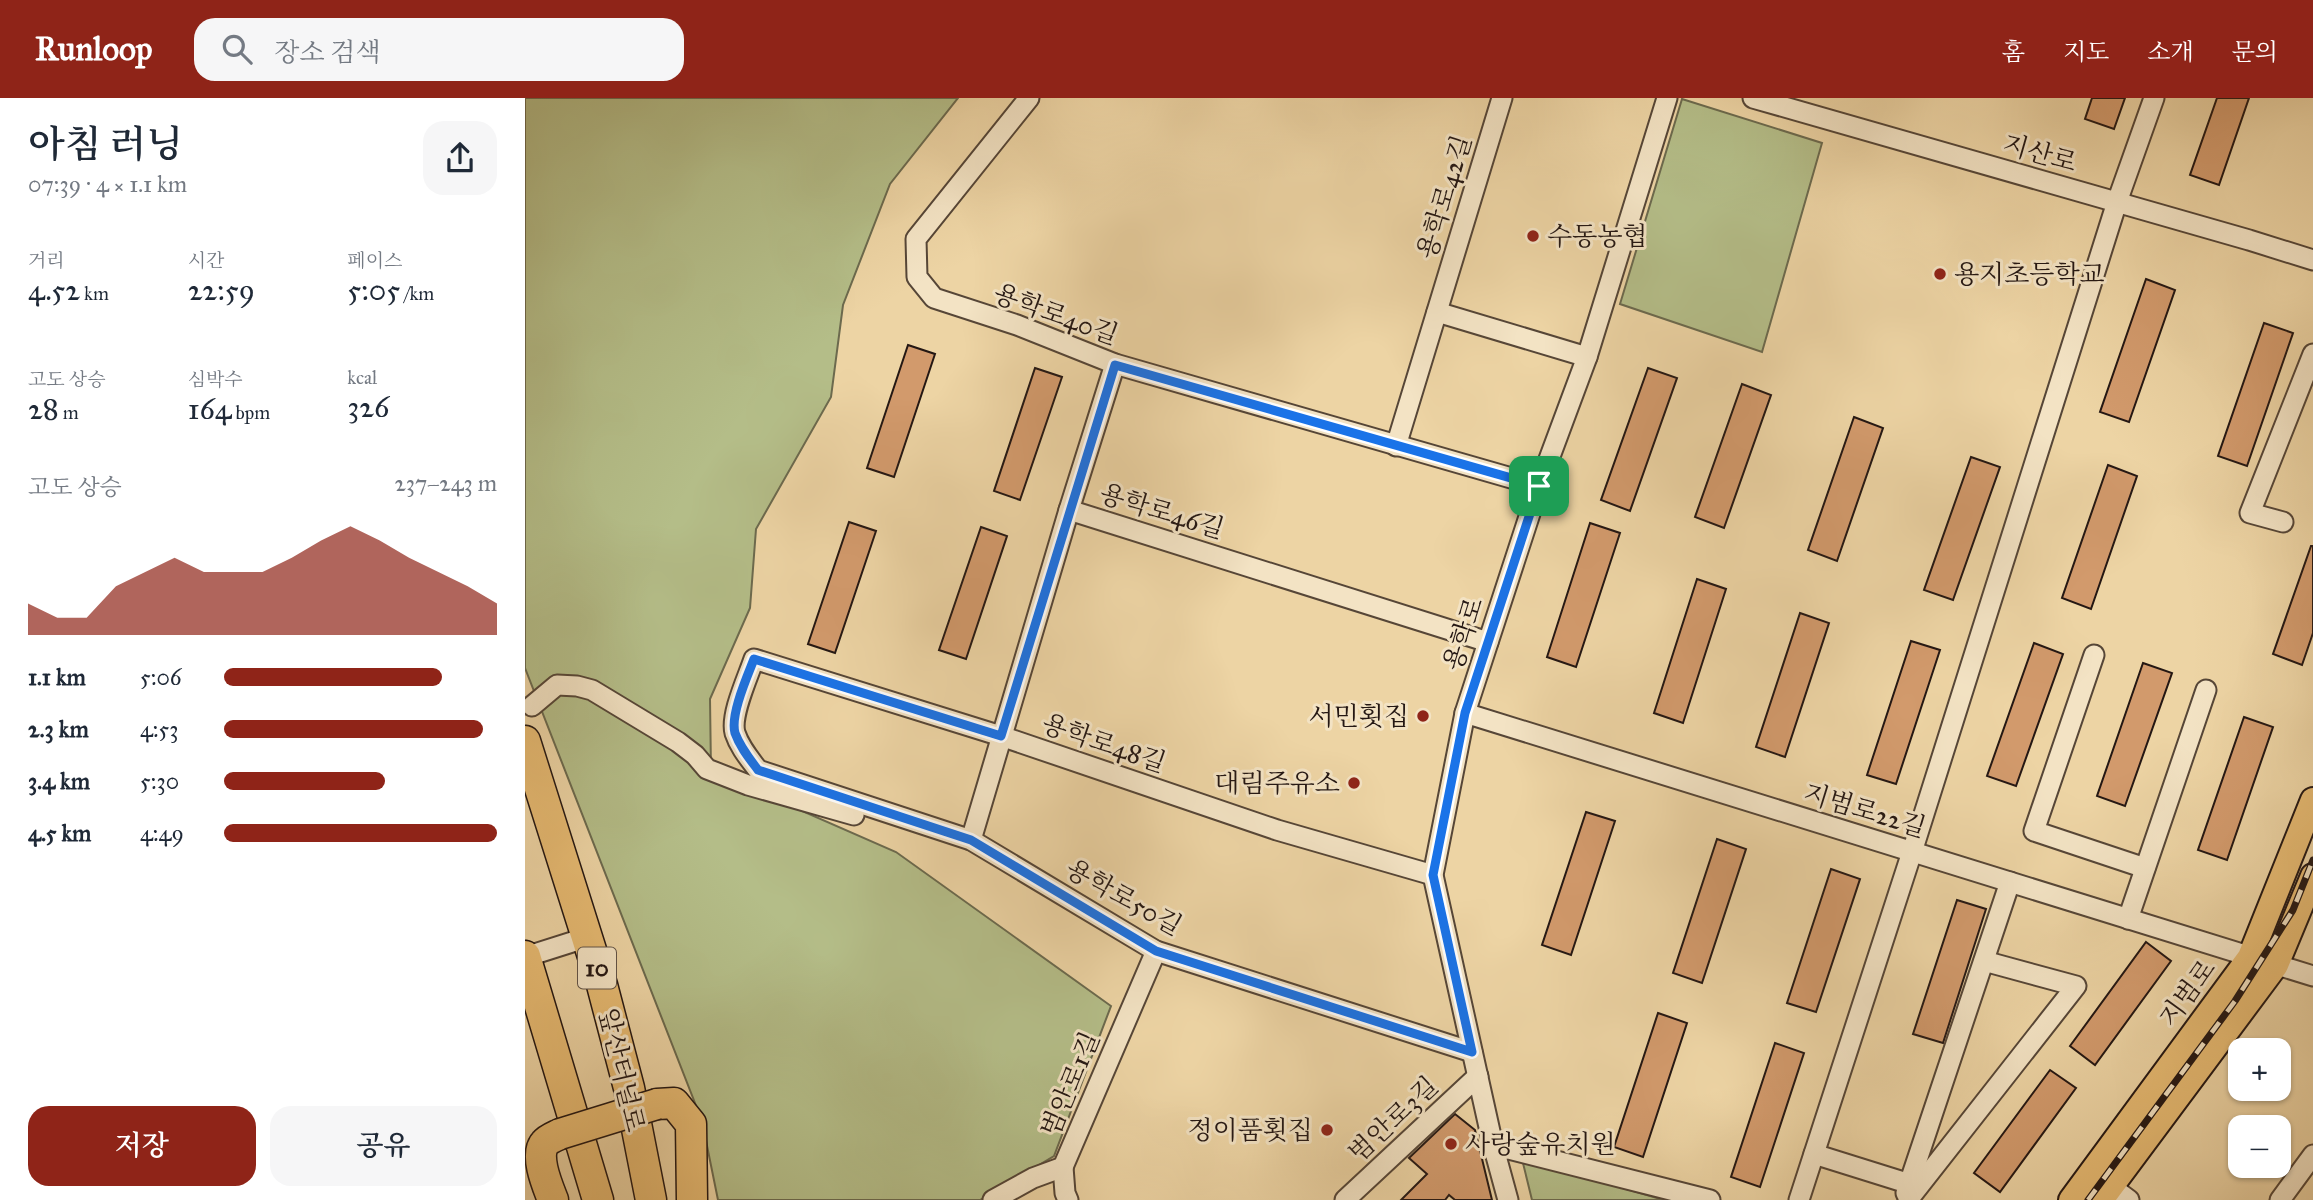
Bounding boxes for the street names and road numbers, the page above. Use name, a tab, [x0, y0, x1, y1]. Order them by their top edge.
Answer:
street label: 지산로	[1999, 127, 2081, 179]
street label: 용학로42길	[1410, 131, 1478, 263]
street label: 용학로40길	[989, 277, 1123, 351]
street label: 용학로46길	[1096, 477, 1228, 545]
street label: 용학로	[1436, 593, 1490, 675]
street label: 용학로48길	[1038, 707, 1170, 779]
street label: 지범로22길	[1800, 776, 1930, 844]
street label: 용학로50길	[1060, 852, 1188, 942]
road number: 10	[578, 948, 616, 988]
street label: 지범로	[2152, 953, 2222, 1033]
street label: 앞산터널로	[592, 1005, 652, 1135]
street label: 범안로1길	[1034, 1027, 1106, 1141]
street label: 범안로3길	[1342, 1069, 1444, 1169]

